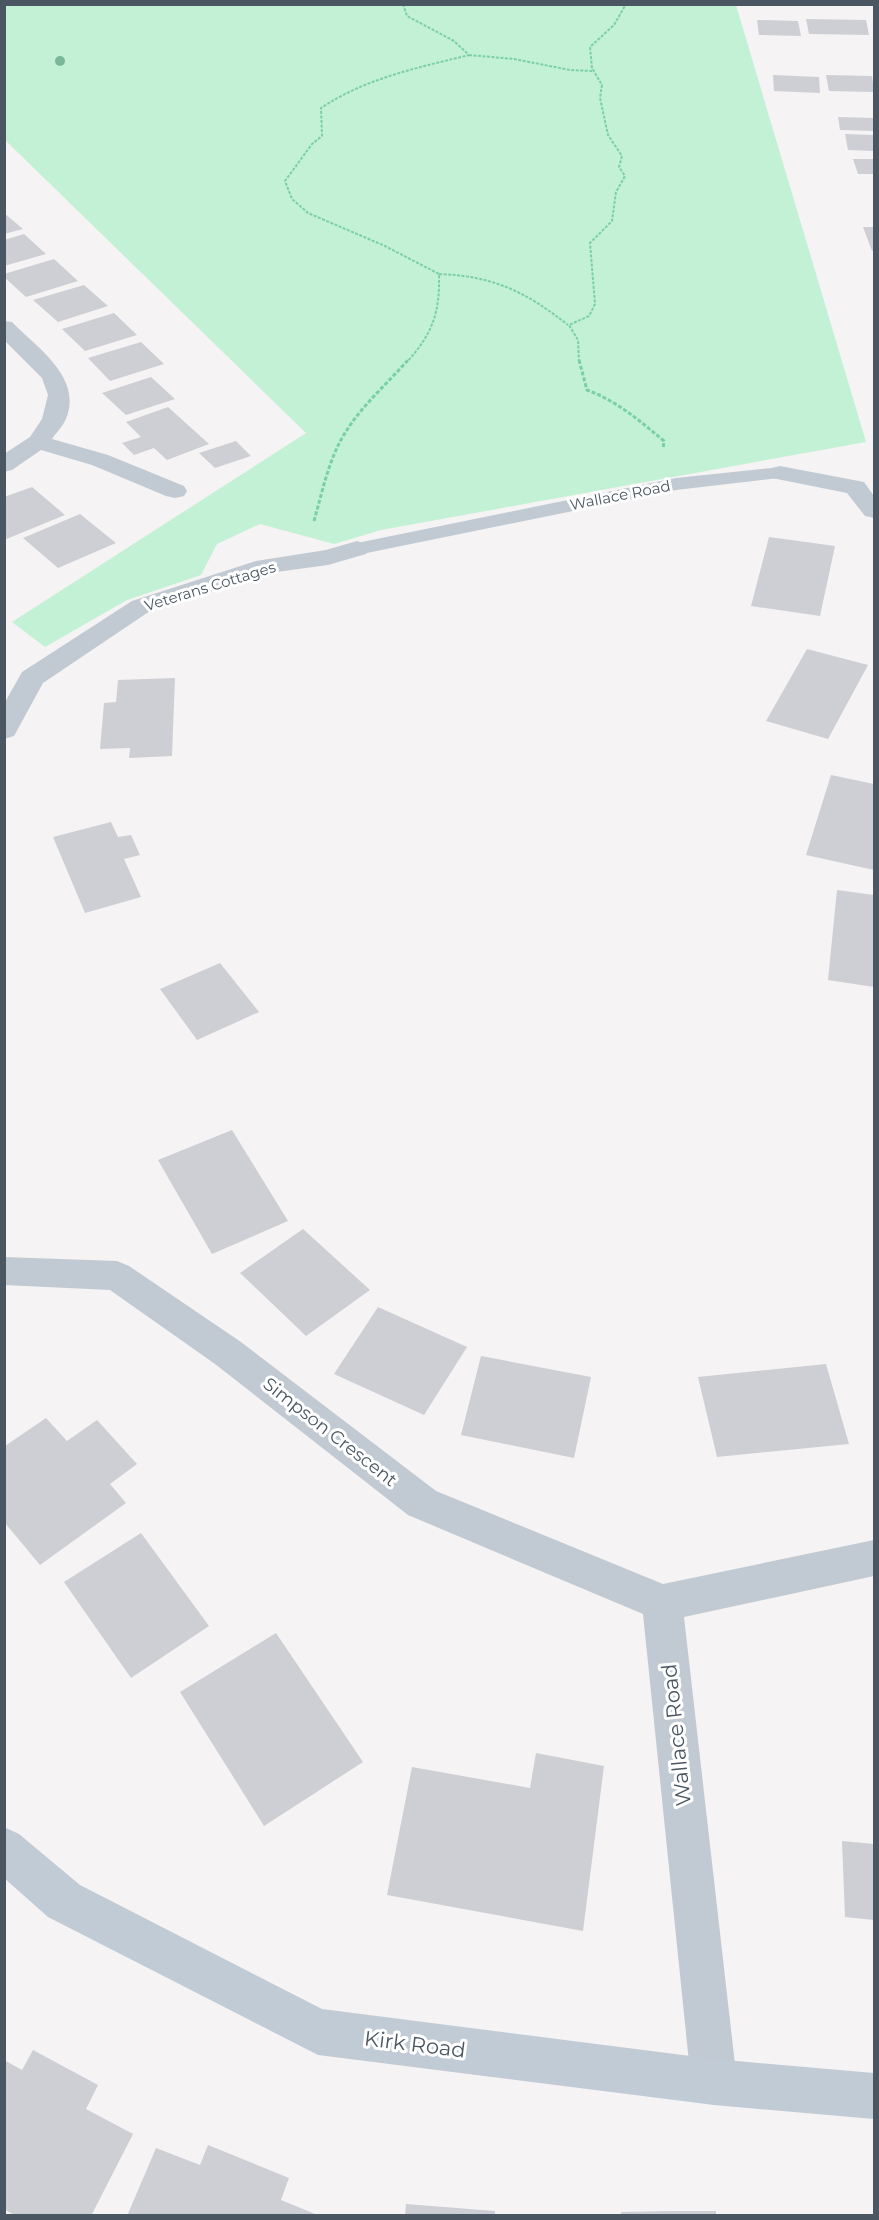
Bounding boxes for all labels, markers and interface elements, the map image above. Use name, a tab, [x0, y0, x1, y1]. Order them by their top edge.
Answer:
street label: Wallace Road	[568, 476, 672, 514]
street label: Veterans Cottages	[142, 557, 278, 615]
street label: Simpson Crescent	[259, 1373, 401, 1491]
street label: Wallace Road	[656, 1663, 696, 1807]
street label: Kirk Road	[363, 2025, 467, 2063]

